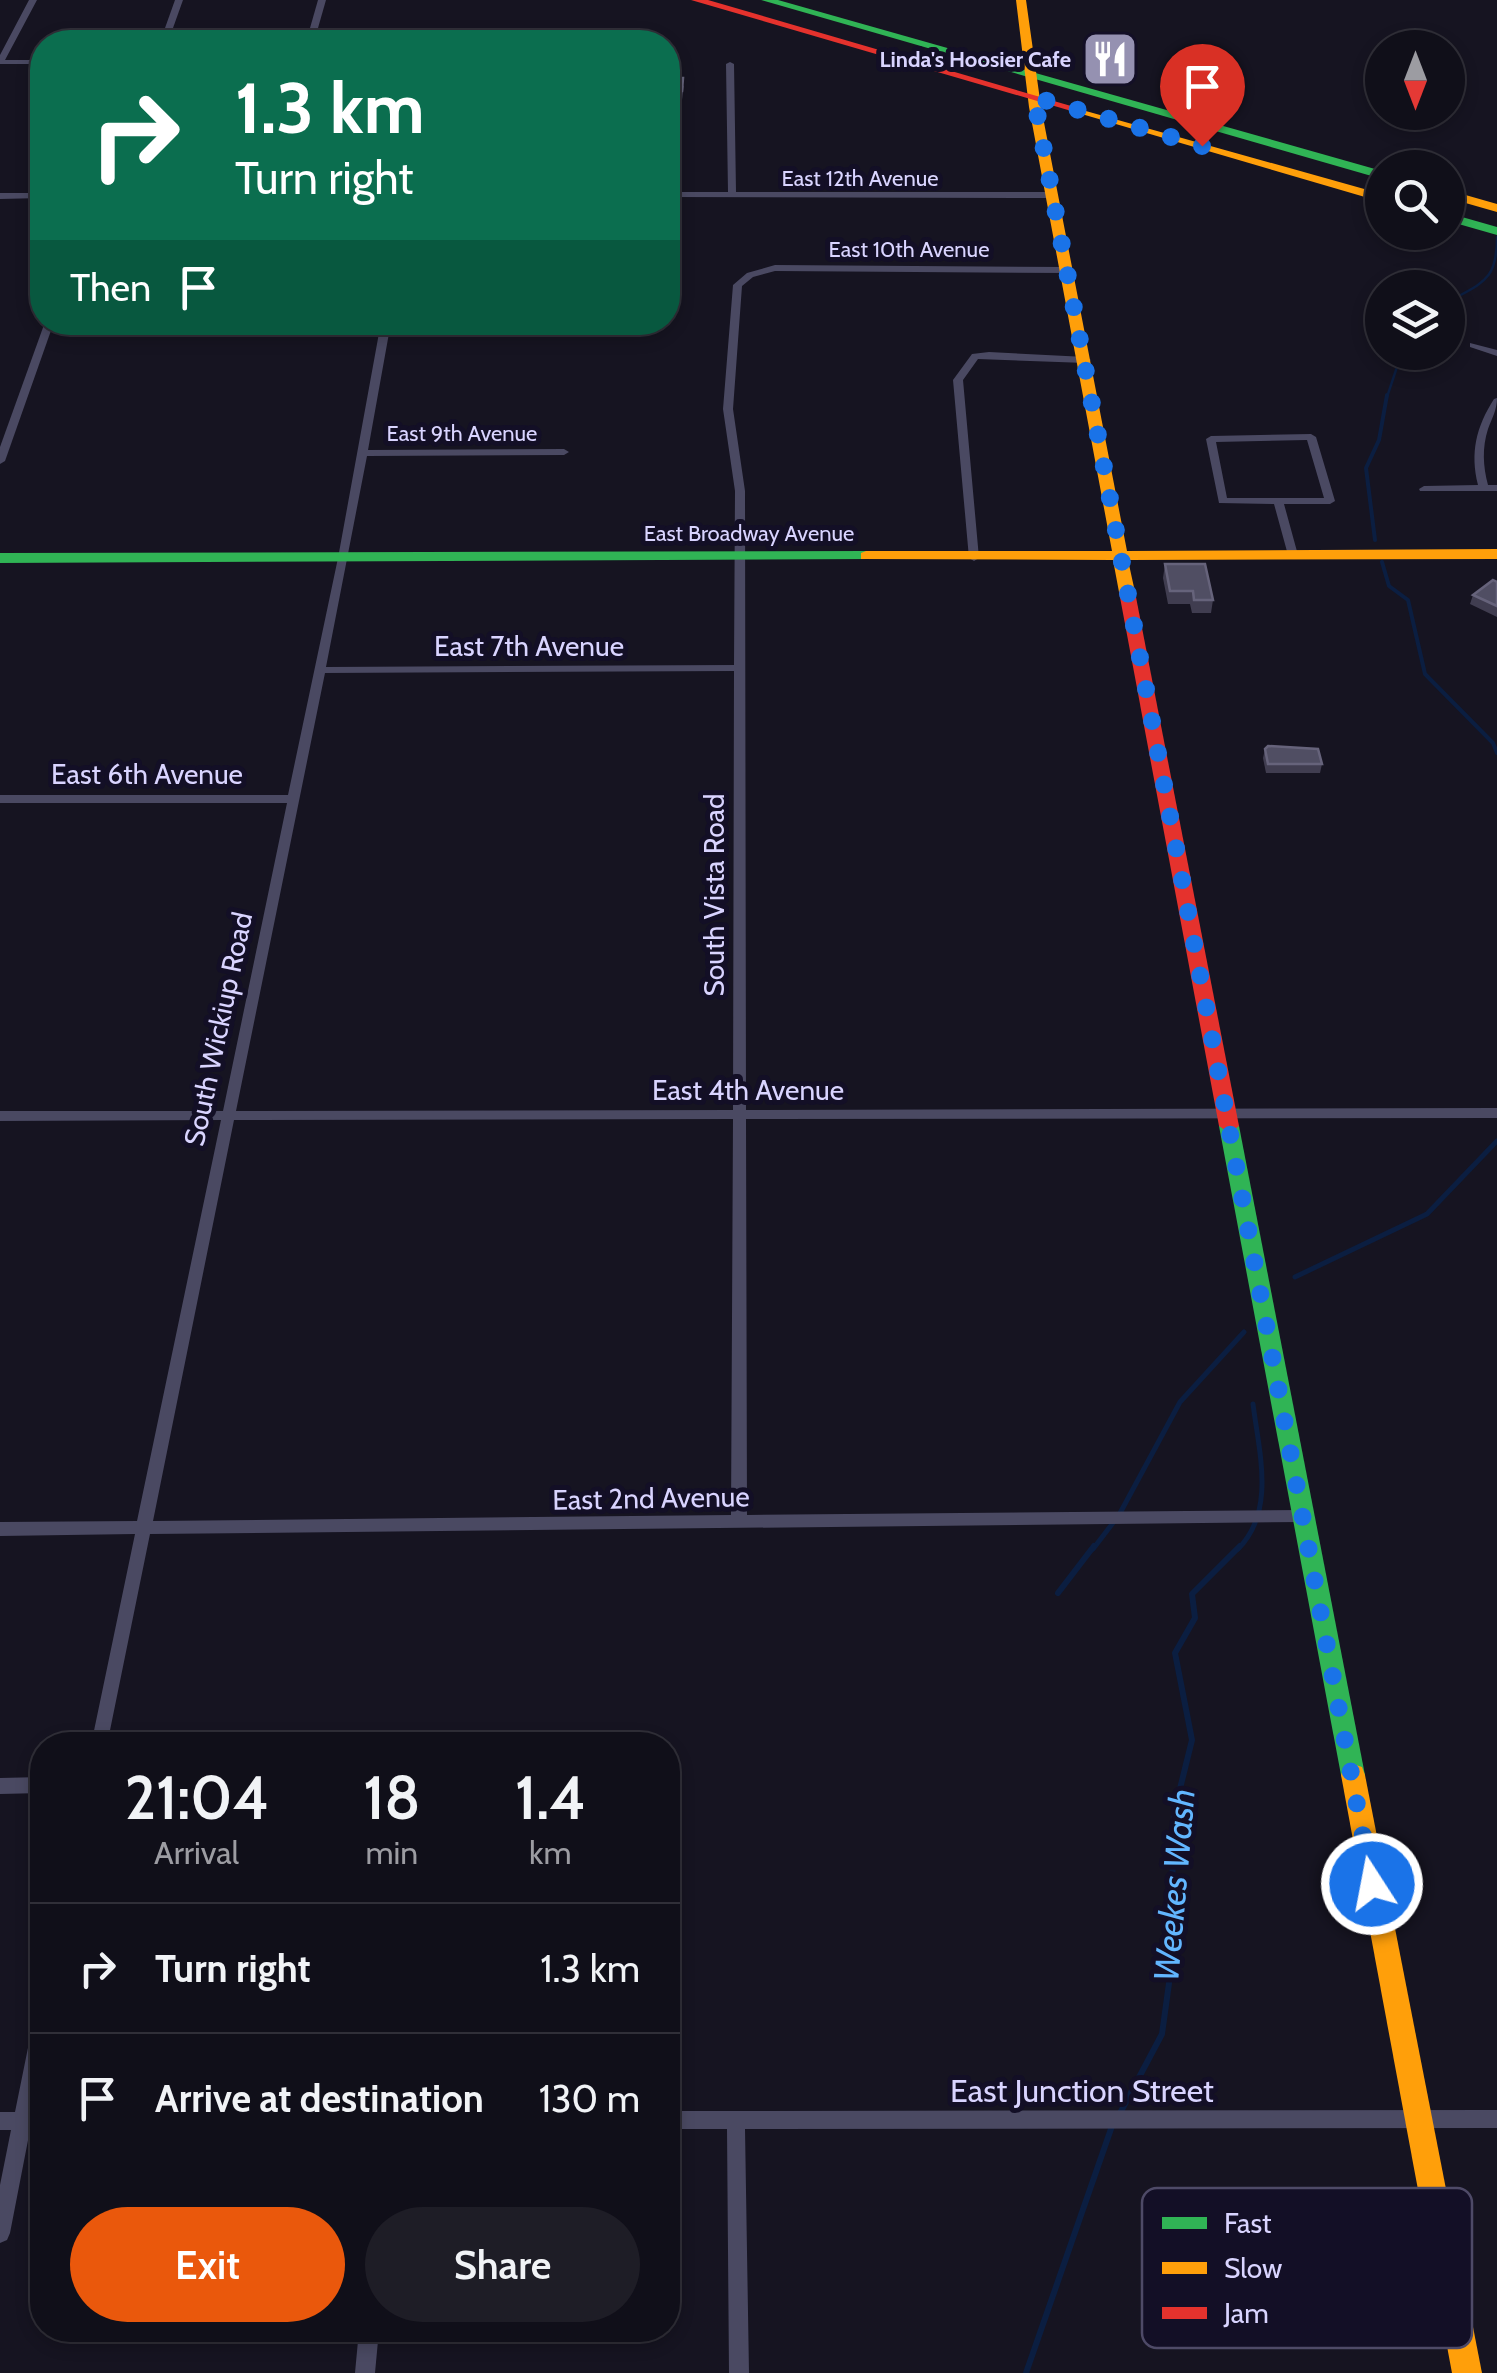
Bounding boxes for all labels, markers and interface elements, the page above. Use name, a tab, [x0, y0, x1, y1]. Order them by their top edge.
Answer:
restaurant icon: Linda's Hoosier Cafe	[1080, 29, 1140, 89]
north arrow	[1365, 30, 1465, 130]
map controls	[1365, 30, 1465, 370]
pin	[1160, 44, 1245, 147]
place label: Linda's Hoosier Cafe	[880, 46, 1071, 73]
icon: arrive	[1175, 59, 1230, 114]
text: 1.3 km	[235, 65, 425, 151]
icon: right	[70, 70, 200, 200]
button: search	[1365, 150, 1465, 250]
text: Turn right	[235, 151, 414, 205]
street label: East 12th Avenue	[782, 165, 938, 192]
street label: East 10th Avenue	[829, 236, 989, 263]
icon: arrive	[171, 260, 226, 315]
text: Then	[70, 264, 151, 311]
button: layers	[1365, 270, 1465, 370]
street label: East 9th Avenue	[387, 420, 537, 447]
street label: East Broadway Avenue	[644, 520, 854, 547]
street label: East 7th Avenue	[434, 629, 624, 663]
street label: East 6th Avenue	[51, 757, 243, 791]
street label: South Vista Road	[697, 793, 731, 997]
street label: South Wickiup Road	[177, 909, 259, 1149]
street label: East 4th Avenue	[652, 1073, 844, 1107]
street label: East 2nd Avenue	[552, 1479, 750, 1517]
text: 21:04	[124, 1761, 269, 1834]
text: 18	[363, 1761, 421, 1834]
text: 1.4	[515, 1761, 586, 1834]
water label: Weekes Wash	[1144, 1787, 1204, 1983]
position arrow	[1320, 1832, 1424, 1936]
text: Arrival	[154, 1833, 239, 1872]
text: min	[366, 1833, 418, 1872]
text: km	[529, 1833, 572, 1872]
icon: right	[70, 1941, 125, 1996]
text: Turn right	[155, 1945, 311, 1992]
text: 1.3 km	[540, 1945, 640, 1992]
icon: arrive	[70, 2071, 125, 2126]
street label: East Junction Street	[950, 2071, 1214, 2110]
text: Arrive at destination	[155, 2075, 484, 2122]
text: 130 m	[539, 2075, 640, 2122]
legend	[1142, 2188, 1472, 2348]
text: Fast	[1224, 2206, 1272, 2240]
button: Exit	[70, 2207, 345, 2322]
button: Share	[365, 2207, 640, 2322]
text: Slow	[1224, 2251, 1282, 2285]
text: Jam	[1223, 2296, 1269, 2330]

